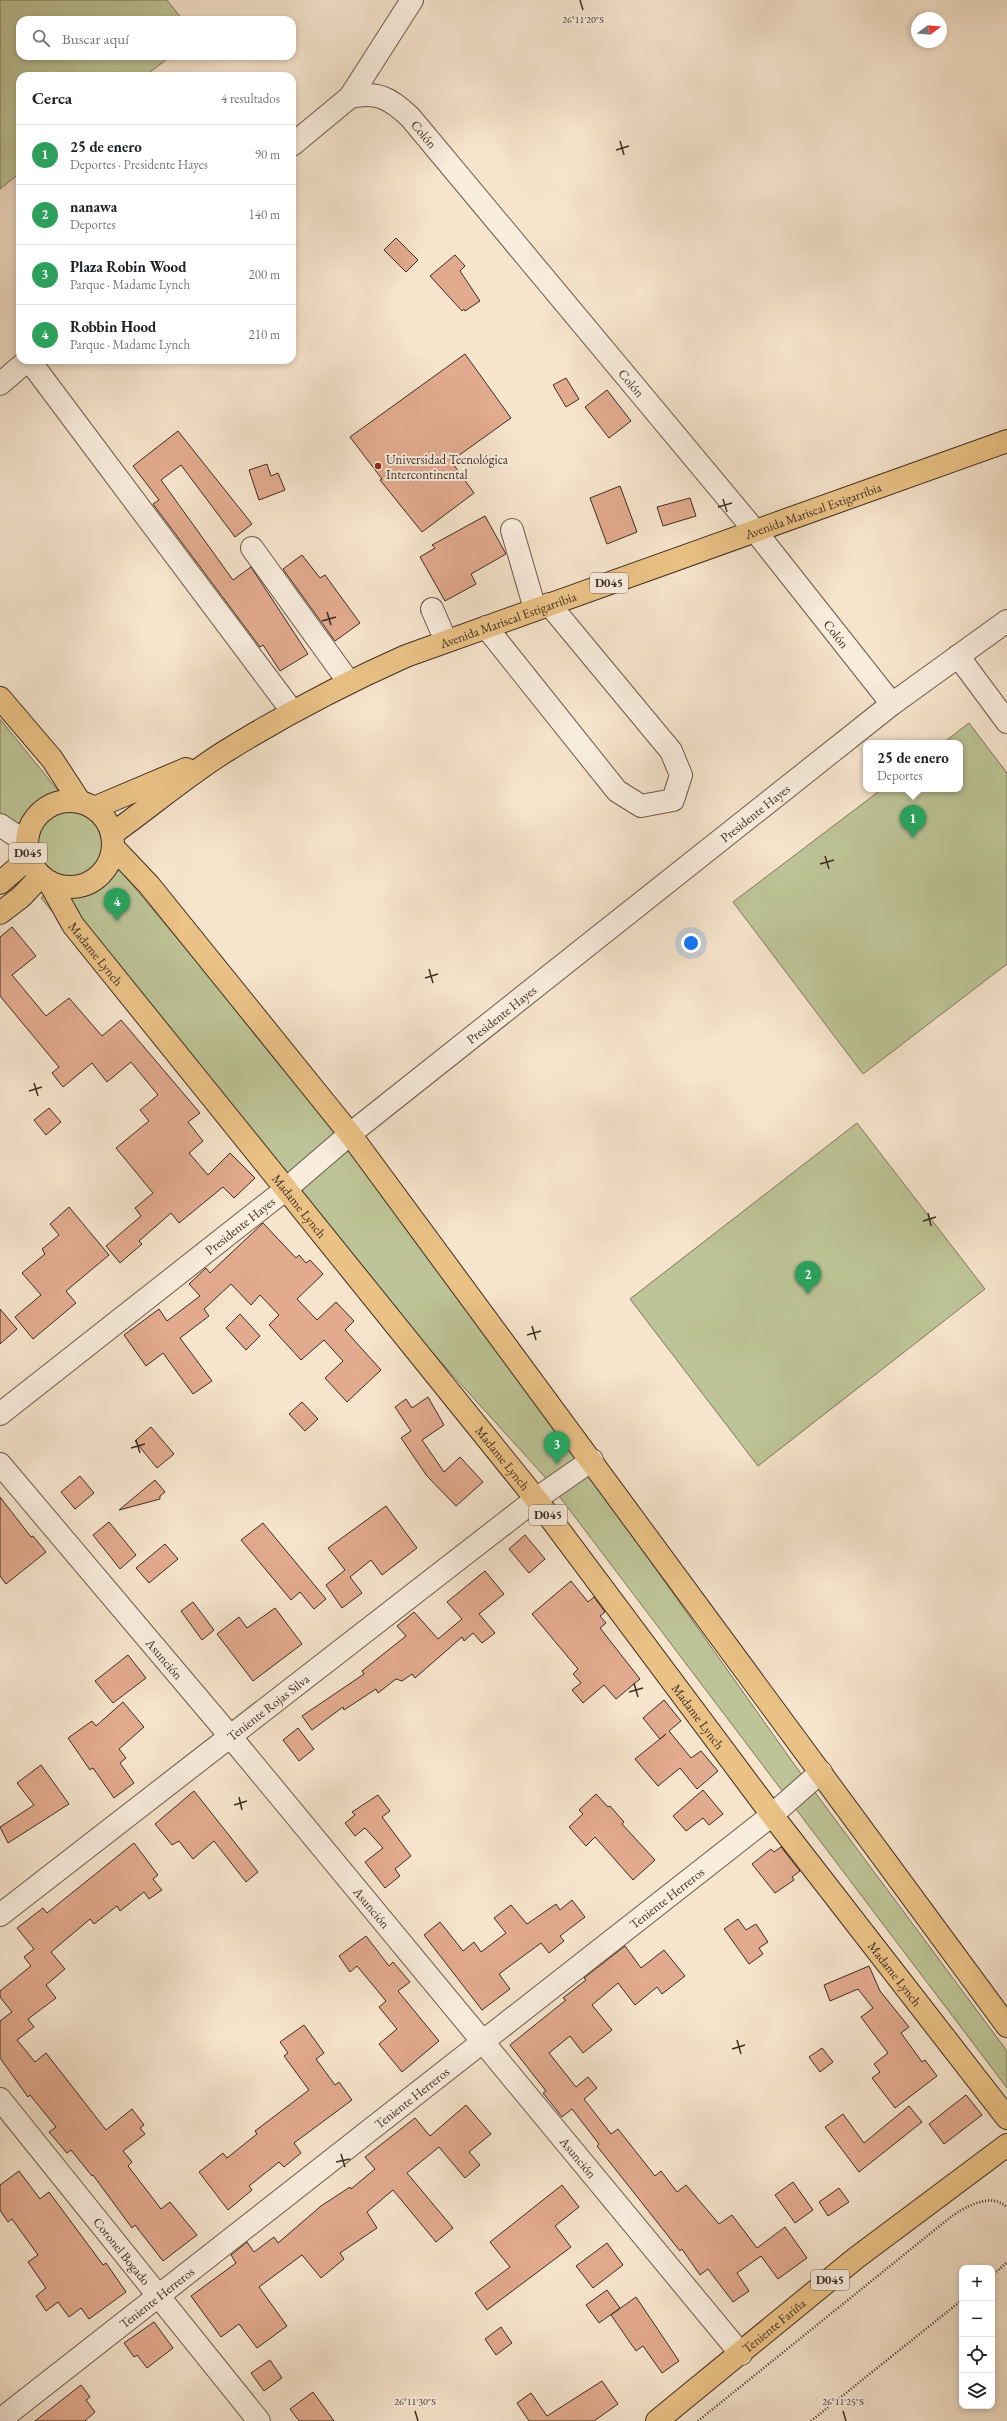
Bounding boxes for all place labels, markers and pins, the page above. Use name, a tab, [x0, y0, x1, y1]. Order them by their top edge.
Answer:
place label: Universidad Tecnológica Intercontinental	[386, 451, 509, 483]
marker: Universidad Tecnológica Intercontinental	[373, 461, 383, 471]
pin: 1	[900, 805, 926, 838]
pin: 4	[104, 888, 130, 921]
pin: 2	[795, 1261, 821, 1294]
pin: 3	[544, 1431, 570, 1464]

